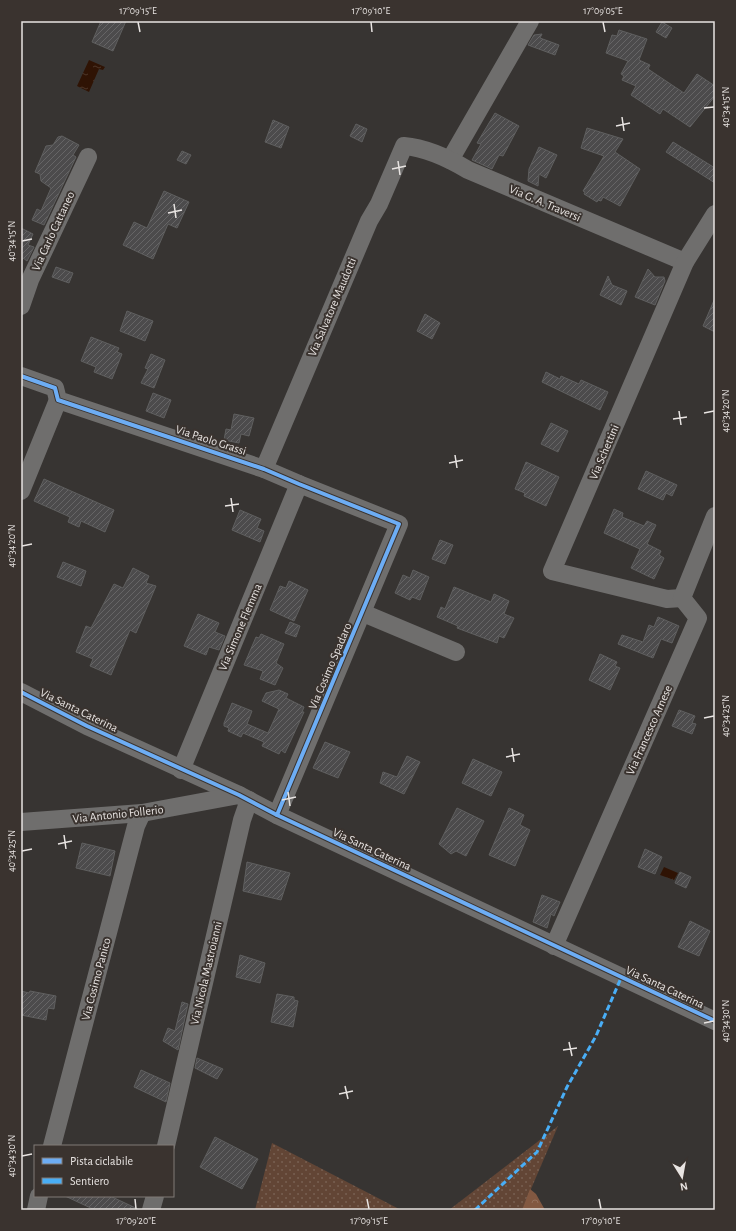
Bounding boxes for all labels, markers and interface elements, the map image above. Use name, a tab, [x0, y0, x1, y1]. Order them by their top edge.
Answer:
text: 17°09'15"E	[119, 6, 157, 16]
text: 17°09'10"E	[352, 6, 390, 16]
text: 17°09'05"E	[583, 6, 623, 16]
text: 40°34'15"N	[721, 87, 731, 127]
street label: Via G. A. Traversi	[507, 182, 583, 224]
street label: Via Carlo Cattaneo	[29, 189, 77, 273]
text: 40°34'15"N	[7, 221, 17, 261]
street label: Via Salvatore Maudotti	[306, 256, 358, 358]
text: 40°34'20"N	[721, 389, 731, 433]
street label: Via Paolo Grassi	[174, 423, 248, 457]
street label: Via Schettini	[587, 423, 621, 481]
text: 40°34'20"N	[7, 524, 17, 568]
street label: Via Simone Flemma	[216, 581, 264, 672]
street label: Via Cosimo Spadaro	[306, 621, 354, 711]
street label: Via Francesco Arnese	[624, 683, 674, 777]
street label: Via Santa Caterina	[38, 686, 120, 734]
text: 40°34'25"N	[721, 695, 731, 737]
street label: Via Antonio Follerio	[72, 803, 164, 825]
street label: Via Santa Caterina	[331, 826, 413, 873]
text: 40°34'25"N	[7, 830, 17, 872]
street label: Via Nicola Mastroianni	[188, 920, 224, 1026]
street label: Via Cosimo Panico	[79, 936, 113, 1022]
street label: Via Santa Caterina	[624, 964, 706, 1011]
text: 40°34'30"N	[721, 1000, 731, 1042]
text: 40°34'30"N	[7, 1135, 17, 1177]
legend	[34, 1145, 174, 1197]
text: Pista ciclabile	[70, 1155, 133, 1167]
north arrow	[662, 1157, 702, 1197]
text: Sentiero	[70, 1175, 109, 1187]
text: N	[679, 1180, 689, 1192]
text: 17°09'20"E	[116, 1216, 156, 1226]
text: 17°09'15"E	[350, 1216, 388, 1226]
text: 17°09'10"E	[582, 1216, 620, 1226]

